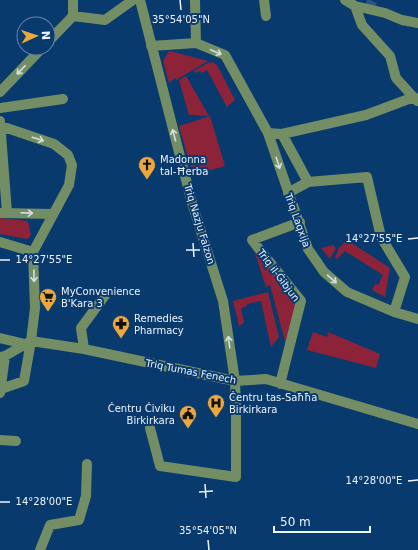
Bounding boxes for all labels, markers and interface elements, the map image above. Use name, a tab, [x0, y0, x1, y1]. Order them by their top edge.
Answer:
text: 35°54'05"N	[152, 14, 210, 25]
north arrow	[16, 16, 56, 56]
text: N	[39, 31, 52, 40]
one-way arrow	[210, 48, 222, 56]
one-way arrow	[16, 65, 26, 75]
one-way arrow	[170, 129, 178, 142]
one-way arrow	[31, 136, 44, 143]
place label: Madonna tal-Ħerba	[160, 154, 208, 177]
church icon: Madonna tal-Ħerba	[137, 155, 157, 180]
one-way arrow	[275, 156, 282, 169]
street label: Triq Nazju Falzon	[182, 182, 217, 266]
street label: Triq Laqxija	[282, 191, 312, 249]
one-way arrow	[20, 209, 33, 217]
text: 14°27'55"E	[346, 233, 402, 244]
street label: Triq il-Ġibjun	[255, 246, 303, 304]
text: 14°27'55"E	[16, 254, 72, 265]
one-way arrow	[30, 269, 38, 282]
one-way arrow	[327, 274, 337, 283]
place label: MyConvenience B'Kara 3	[61, 286, 140, 309]
supermarket icon: MyConvenience B'Kara 3	[38, 287, 58, 312]
place label: Remedies Pharmacy	[134, 313, 184, 336]
pharmacy icon: Remedies Pharmacy	[111, 314, 131, 339]
one-way arrow	[225, 336, 233, 349]
street label: Triq Tumas Fenech	[144, 357, 237, 386]
place label: Ċentru tas-Saħħa Birkirkara	[229, 391, 317, 415]
hospital icon: Ċentru tas-Saħħa Birkirkara	[206, 393, 226, 418]
place label: Ċentru Ċiviku Birkirkara	[108, 402, 175, 426]
public building icon: Ċentru Ċiviku Birkirkara	[178, 404, 198, 429]
text: 14°28'00"E	[346, 475, 402, 486]
text: 14°28'00"E	[16, 496, 72, 507]
scale bar	[274, 508, 370, 534]
text: 50 m	[280, 515, 311, 529]
text: 35°54'05"N	[179, 525, 237, 536]

